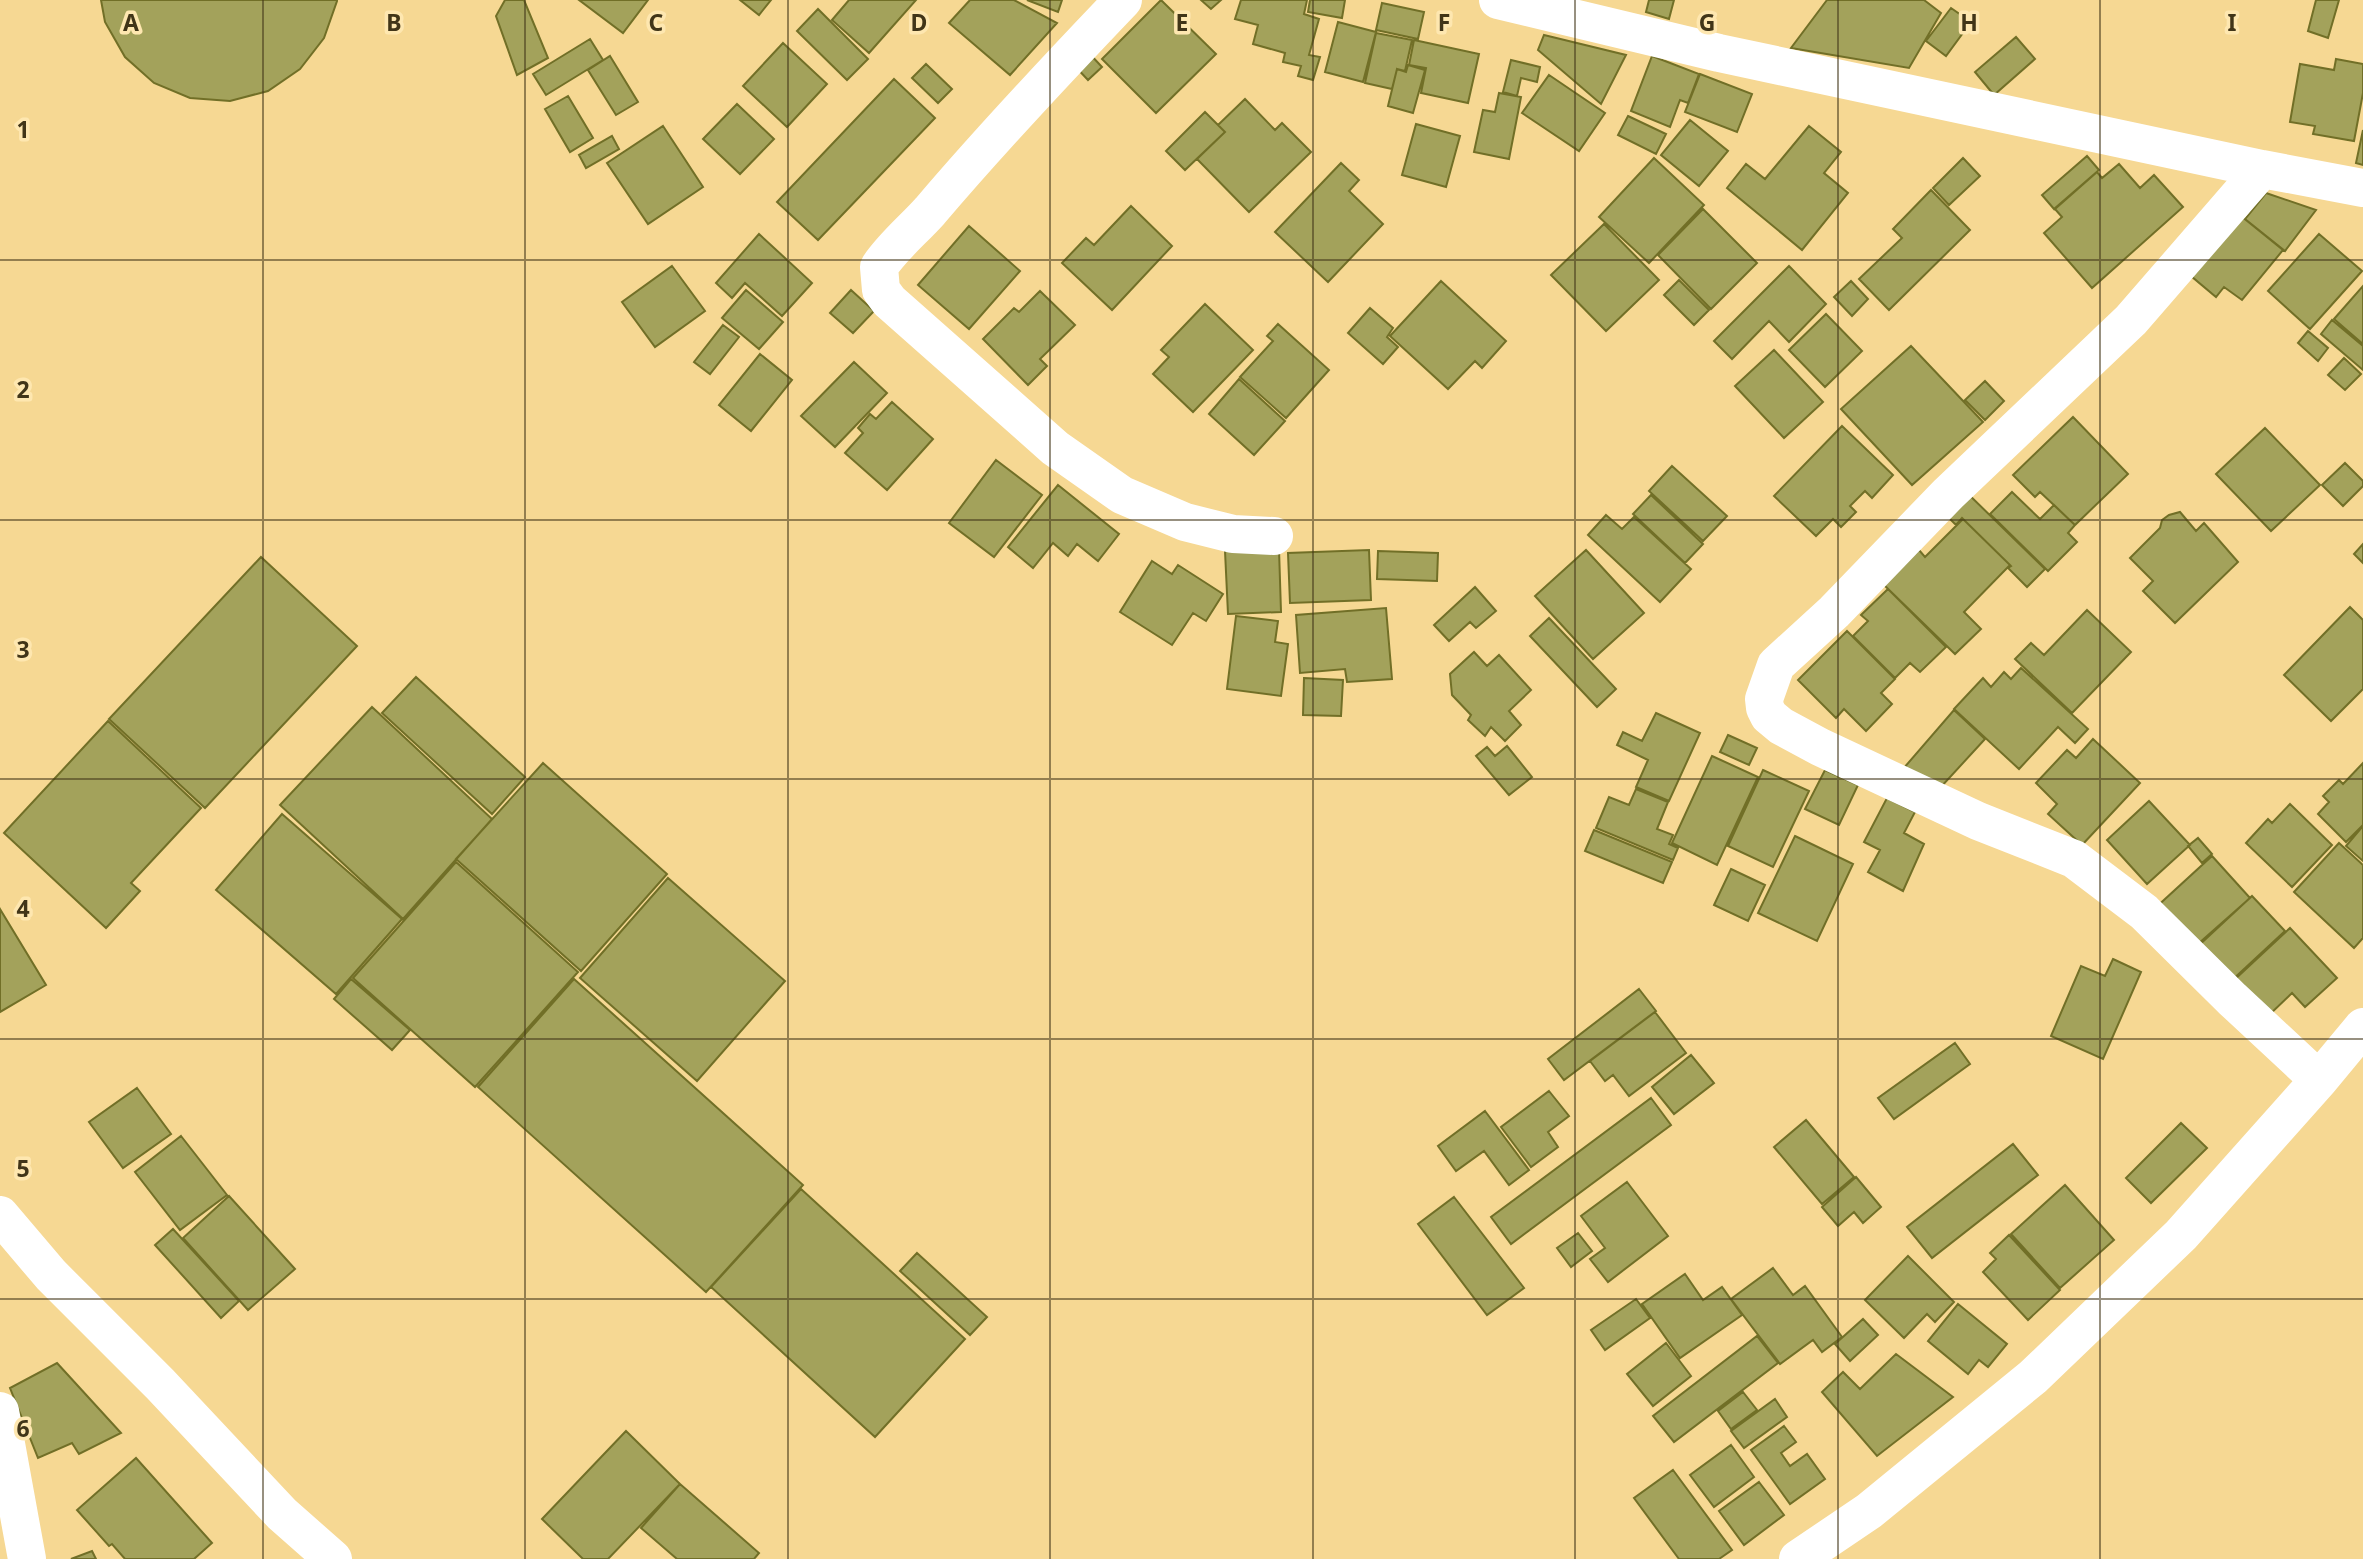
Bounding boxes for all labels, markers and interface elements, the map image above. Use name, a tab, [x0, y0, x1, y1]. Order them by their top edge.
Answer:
text: A	[123, 6, 139, 38]
text: B	[386, 6, 402, 38]
text: C	[649, 6, 664, 38]
text: D	[911, 6, 927, 38]
text: E	[1176, 6, 1188, 38]
text: F	[1438, 6, 1450, 38]
text: G	[1699, 6, 1715, 38]
text: H	[1960, 6, 1978, 38]
text: I	[2228, 6, 2237, 38]
text: 1	[16, 113, 30, 145]
text: 2	[16, 373, 30, 405]
text: 3	[16, 633, 30, 665]
text: 4	[16, 892, 30, 924]
text: 5	[16, 1152, 30, 1184]
text: 6	[16, 1412, 30, 1444]

